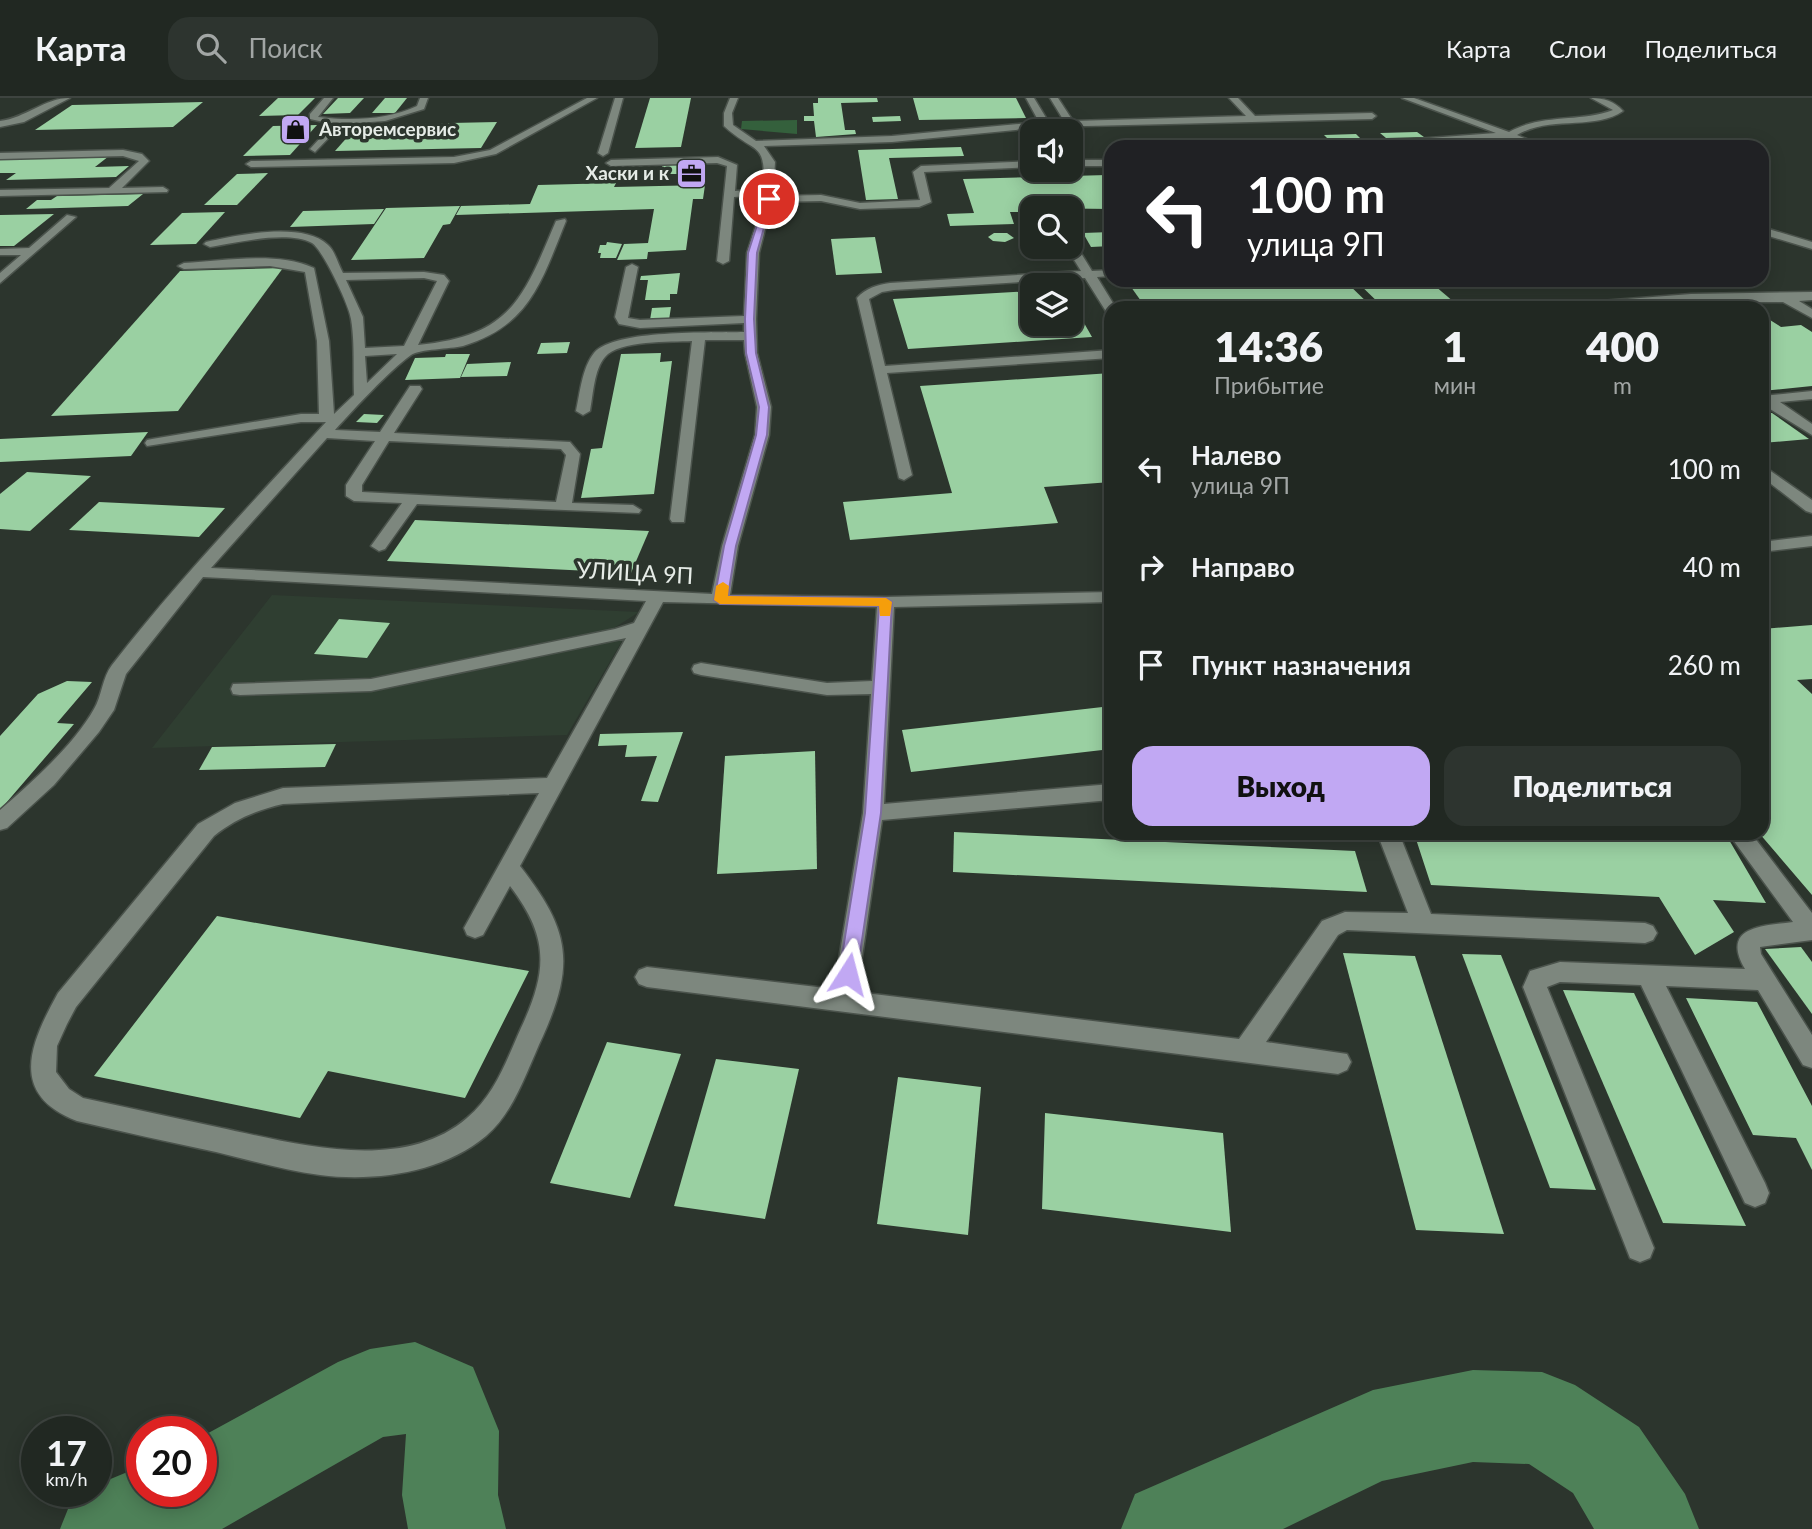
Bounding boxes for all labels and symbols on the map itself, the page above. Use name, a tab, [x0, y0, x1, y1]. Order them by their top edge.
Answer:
shop icon: Авторемсервис	[279, 112, 313, 146]
place label: Авторемсервис	[318, 117, 456, 140]
office icon: Хаски и к	[675, 156, 709, 190]
place label: Хаски и к	[586, 161, 670, 184]
pin	[739, 169, 799, 229]
street label: УЛИЦА 9П	[576, 555, 694, 589]
position arrow	[811, 937, 885, 1011]
speed limit sign: 20	[126, 1416, 217, 1507]

